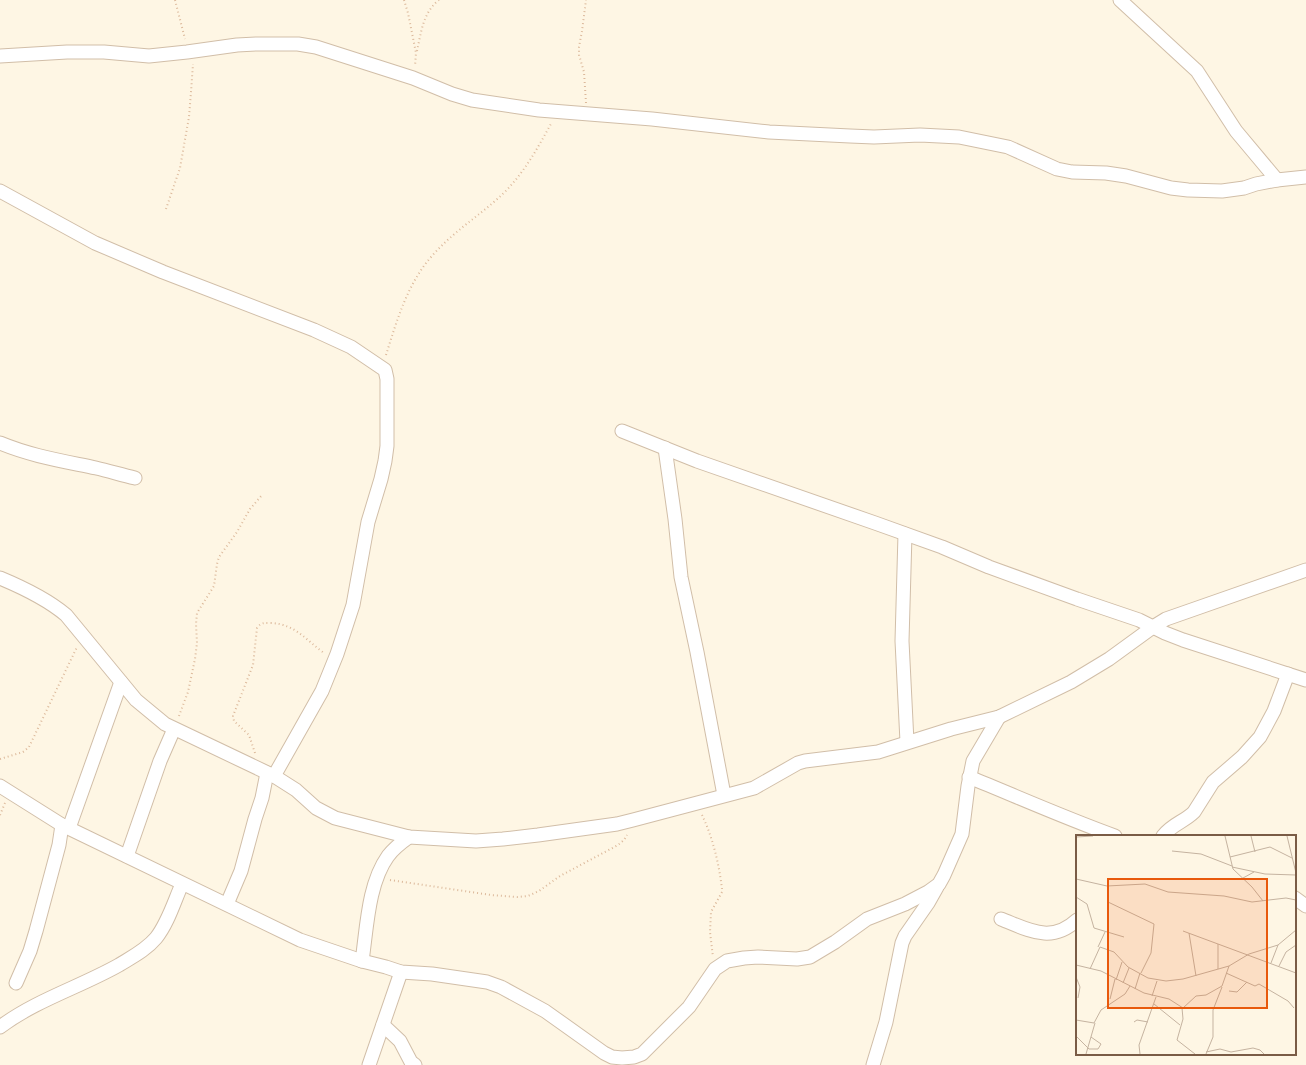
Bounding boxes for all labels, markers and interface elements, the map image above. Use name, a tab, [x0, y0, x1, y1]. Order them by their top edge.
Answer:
inset map	[1076, 835, 1296, 1055]

